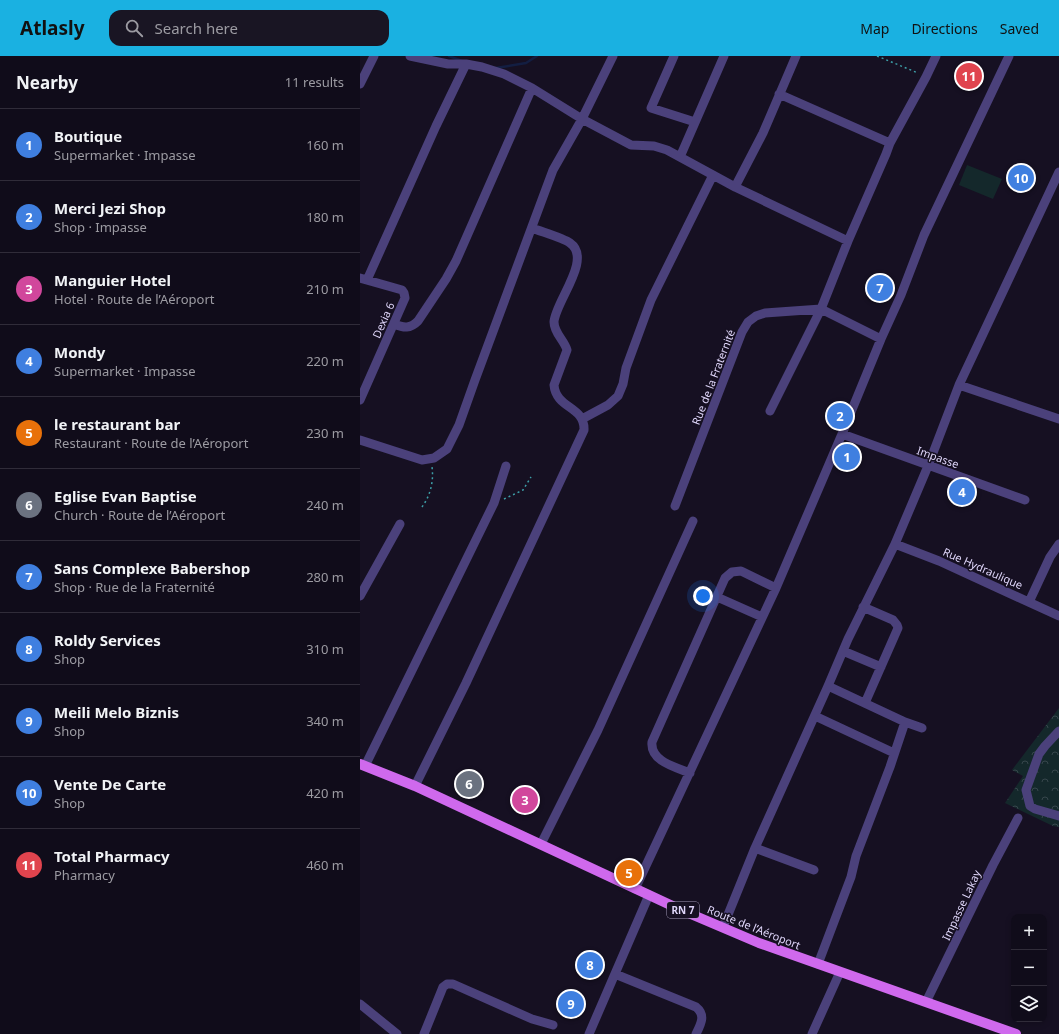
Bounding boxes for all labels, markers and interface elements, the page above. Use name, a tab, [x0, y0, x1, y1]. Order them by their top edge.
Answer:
search box	[109, 10, 389, 46]
text: Atlasly	[20, 15, 85, 41]
icon: search	[123, 17, 145, 39]
text: Search here	[155, 18, 238, 38]
text: Map	[860, 19, 889, 38]
text: Directions	[911, 19, 978, 38]
text: Saved	[1000, 19, 1039, 38]
pin: 11	[956, 61, 982, 91]
text: Nearby	[16, 71, 78, 94]
text: 11 results	[285, 73, 344, 91]
text: Boutique	[54, 126, 122, 146]
text: 1	[25, 136, 33, 154]
text: 160 m	[306, 136, 344, 154]
text: Supermarket · Impasse	[54, 146, 196, 164]
pin: 10	[1008, 163, 1034, 193]
text: Merci Jezi Shop	[54, 198, 166, 218]
text: 2	[25, 208, 33, 226]
text: 180 m	[306, 208, 344, 226]
text: Shop · Impasse	[54, 218, 147, 236]
text: Manguier Hotel	[54, 270, 171, 290]
pin: 7	[867, 273, 893, 303]
text: 3	[25, 280, 33, 298]
text: 210 m	[306, 280, 344, 298]
text: Hotel · Route de l’Aéroport	[54, 290, 214, 308]
street label: Dexia 6	[368, 300, 398, 340]
street label: Rue de la Fraternité	[688, 327, 738, 427]
text: Mondy	[54, 342, 105, 362]
text: 4	[25, 352, 33, 370]
text: 220 m	[306, 352, 344, 370]
text: Supermarket · Impasse	[54, 362, 196, 380]
pin: 2	[827, 401, 853, 431]
text: le restaurant bar	[54, 414, 180, 434]
text: 5	[25, 424, 33, 442]
text: 230 m	[306, 424, 344, 442]
text: Restaurant · Route de l’Aéroport	[54, 434, 248, 452]
pin: 1	[834, 442, 860, 472]
street label: Impasse	[915, 442, 961, 472]
pin: 4	[949, 477, 975, 507]
text: Eglise Evan Baptise	[54, 486, 197, 506]
text: 6	[25, 496, 33, 514]
text: 240 m	[306, 496, 344, 514]
text: Church · Route de l’Aéroport	[54, 506, 225, 524]
street label: Rue Hydraulique	[941, 544, 1025, 592]
text: Sans Complexe Babershop	[54, 558, 250, 578]
text: 7	[25, 568, 33, 586]
text: 280 m	[306, 568, 344, 586]
text: Shop · Rue de la Fraternité	[54, 578, 215, 596]
your location	[693, 586, 713, 606]
text: Roldy Services	[54, 630, 161, 650]
text: 8	[25, 640, 33, 658]
text: 310 m	[306, 640, 344, 658]
text: Shop	[54, 650, 85, 668]
text: Meili Melo Biznis	[54, 702, 179, 722]
text: 9	[25, 712, 33, 730]
text: 340 m	[306, 712, 344, 730]
text: Shop	[54, 722, 85, 740]
pin: 6	[456, 769, 482, 799]
text: Vente De Carte	[54, 774, 166, 794]
text: 10	[22, 784, 36, 802]
text: 420 m	[306, 784, 344, 802]
pin: 3	[512, 785, 538, 815]
text: Shop	[54, 794, 85, 812]
text: Total Pharmacy	[54, 846, 170, 866]
text: 11	[22, 856, 36, 874]
text: 460 m	[306, 856, 344, 874]
pin: 5	[616, 858, 642, 888]
text: Pharmacy	[54, 866, 115, 884]
street label: Impasse Lakay	[938, 867, 984, 943]
street label: Route de l’Aéroport	[705, 901, 803, 953]
road number: RN 7	[667, 902, 699, 918]
map controls	[1011, 914, 1047, 1022]
button: +	[1011, 914, 1047, 950]
pin: 8	[577, 950, 603, 980]
button: −	[1011, 950, 1047, 986]
button: layers	[1011, 986, 1047, 1022]
pin: 9	[558, 989, 584, 1019]

